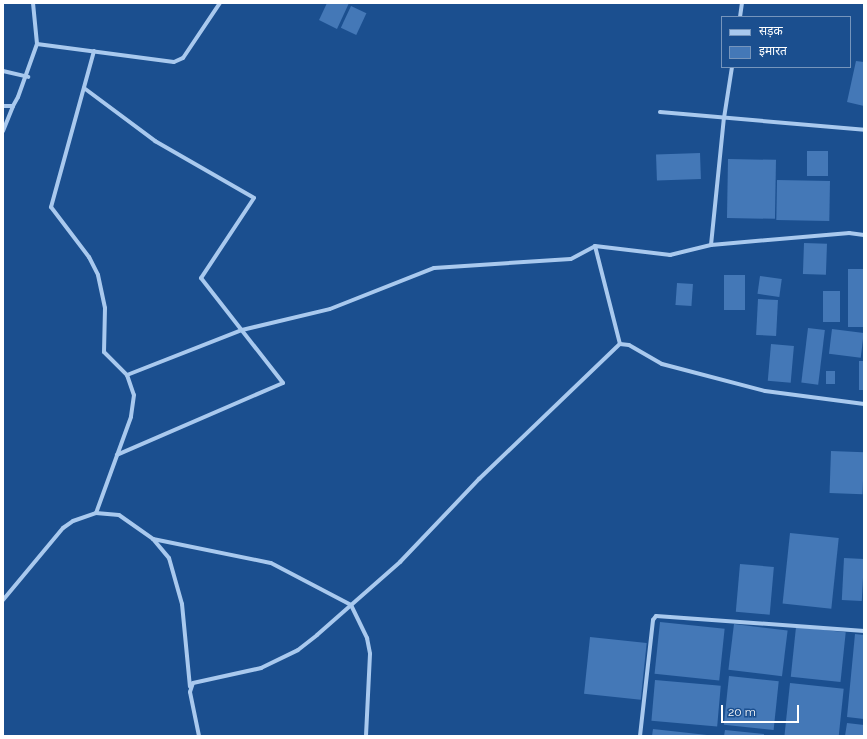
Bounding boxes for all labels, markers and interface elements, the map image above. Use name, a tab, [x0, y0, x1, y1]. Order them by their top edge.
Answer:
legend	[721, 16, 851, 68]
text: सड़क	[759, 24, 783, 38]
text: इमारत	[759, 44, 787, 58]
scale bar	[723, 697, 801, 723]
text: 20 m	[728, 705, 756, 719]

